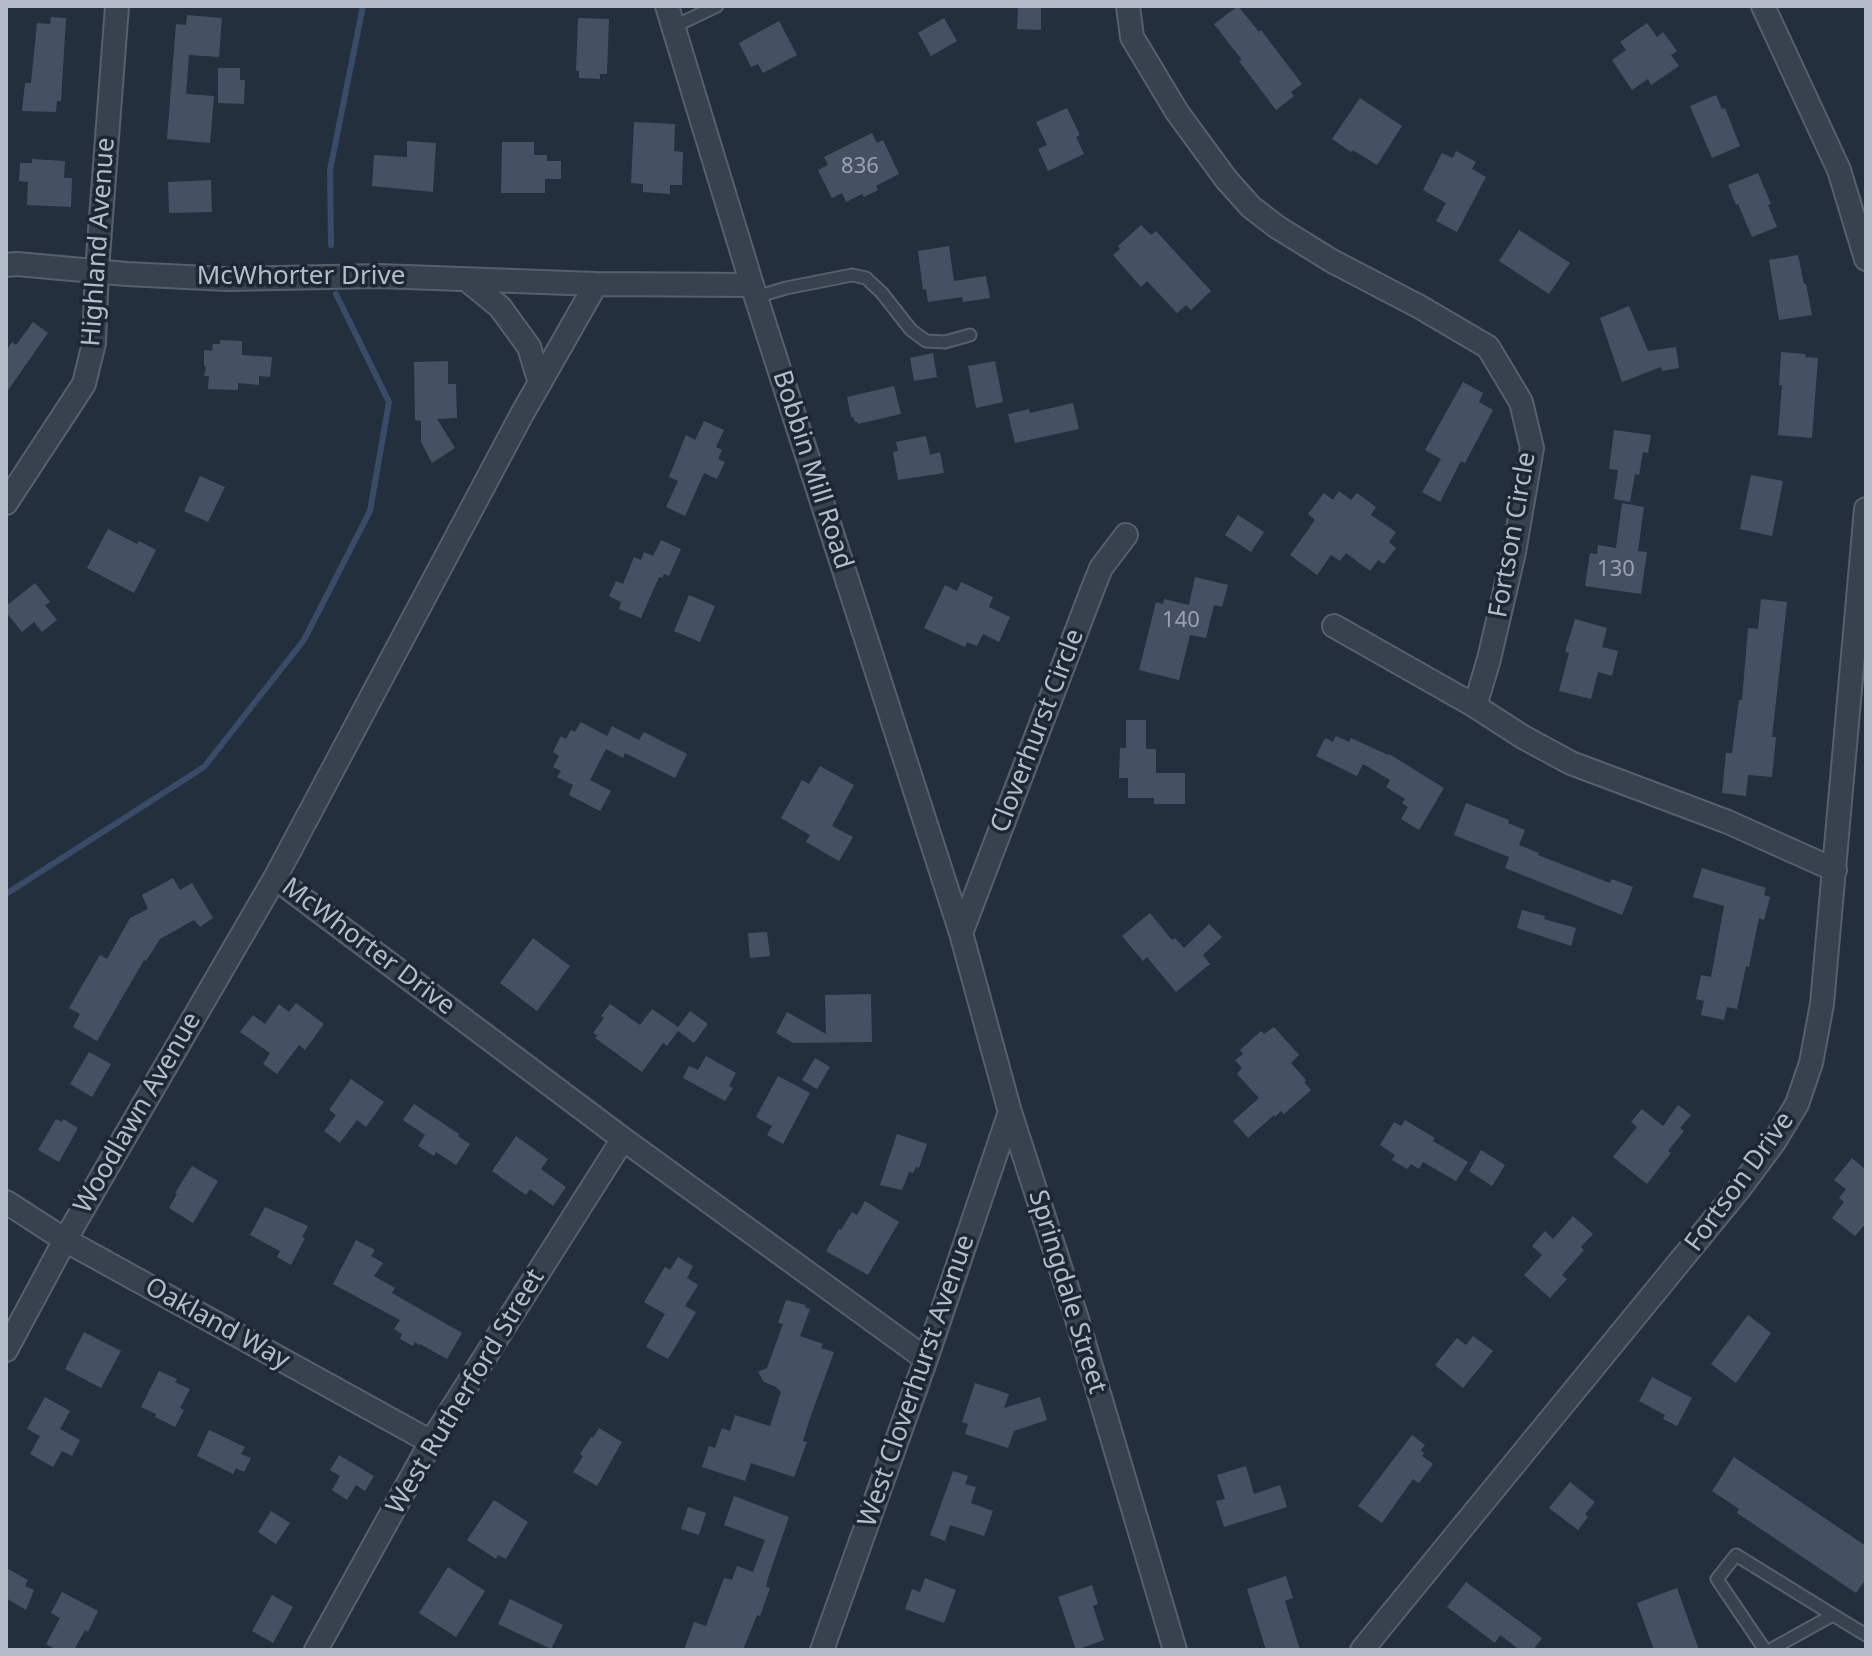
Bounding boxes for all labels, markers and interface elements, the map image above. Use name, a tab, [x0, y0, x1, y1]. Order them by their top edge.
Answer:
street label: Highland Avenue	[76, 136, 122, 348]
house number: 836	[841, 154, 879, 180]
street label: McWhorter Drive	[197, 261, 405, 293]
street label: Bobbin Mill Road	[765, 367, 859, 573]
street label: Fortson Circle	[1483, 450, 1543, 620]
house number: 130	[1597, 557, 1635, 583]
house number: 140	[1162, 608, 1200, 634]
street label: Cloverhurst Circle	[985, 625, 1091, 837]
street label: McWhorter Drive	[275, 872, 461, 1022]
street label: Woodlawn Avenue	[68, 1007, 208, 1219]
street label: Fortson Drive	[1679, 1106, 1801, 1258]
street label: Springdale Street	[1021, 1187, 1113, 1397]
street label: West Cloverhurst Avenue	[852, 1231, 982, 1531]
street label: West Rutherford Street	[380, 1264, 552, 1520]
street label: Oakland Way	[139, 1271, 295, 1377]

